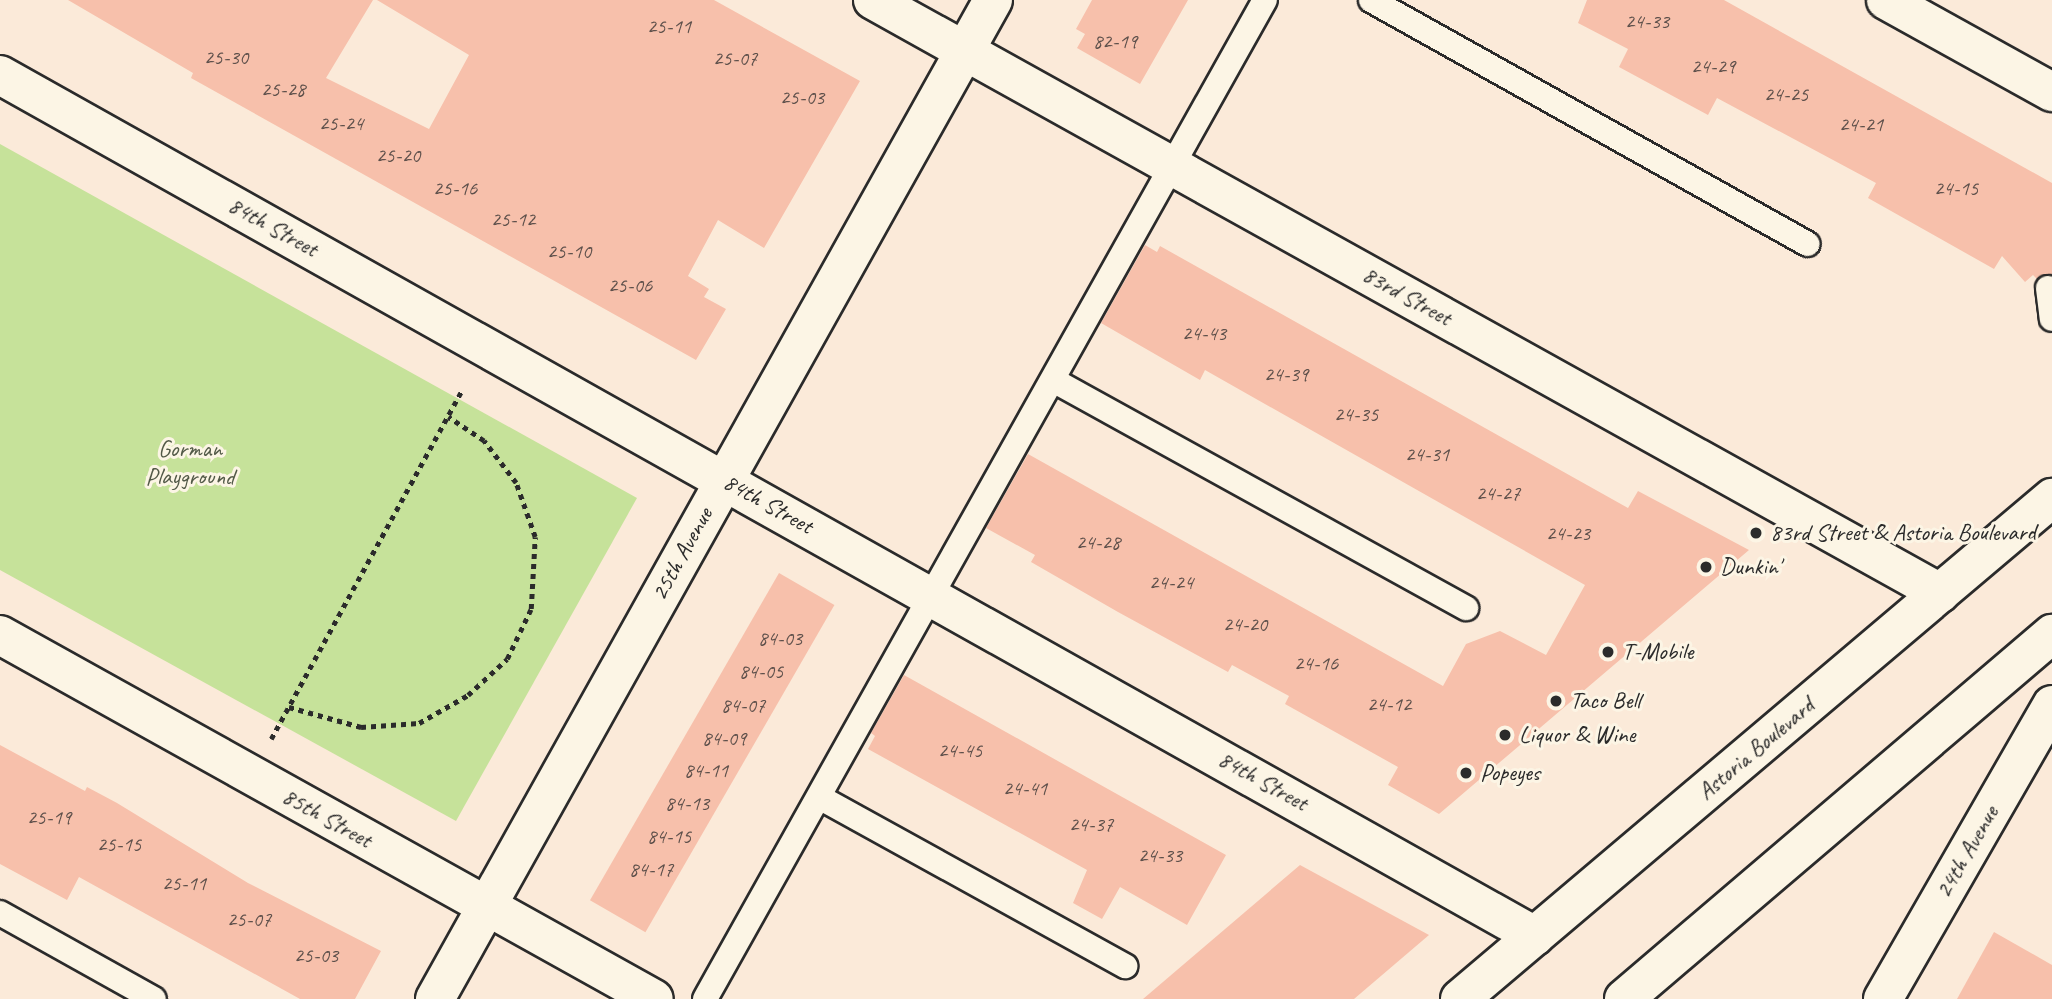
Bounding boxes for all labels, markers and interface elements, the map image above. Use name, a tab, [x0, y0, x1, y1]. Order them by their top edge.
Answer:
house number: 24-33	[1625, 8, 1669, 34]
house number: 25-11	[647, 13, 691, 39]
house number: 82-19	[1093, 28, 1137, 54]
house number: 25-30	[204, 44, 248, 70]
house number: 25-07	[713, 45, 757, 71]
house number: 24-29	[1691, 53, 1735, 79]
house number: 25-28	[261, 76, 305, 102]
house number: 24-25	[1764, 81, 1808, 107]
house number: 25-03	[780, 84, 824, 110]
house number: 25-24	[319, 110, 363, 136]
house number: 24-21	[1839, 111, 1883, 137]
house number: 25-20	[376, 142, 420, 168]
house number: 25-16	[433, 175, 477, 201]
house number: 24-15	[1934, 175, 1978, 201]
street label: 84th Street	[223, 191, 323, 263]
house number: 25-12	[491, 206, 535, 232]
house number: 25-10	[547, 238, 591, 264]
street label: 83rd Street	[1357, 260, 1457, 332]
house number: 25-06	[608, 272, 652, 298]
house number: 24-43	[1182, 320, 1226, 346]
house number: 24-39	[1264, 361, 1308, 387]
house number: 24-35	[1334, 401, 1378, 427]
park label: Gorman Playground	[146, 435, 234, 491]
house number: 24-31	[1405, 441, 1449, 467]
street label: 84th Street	[718, 468, 818, 540]
house number: 24-27	[1476, 480, 1520, 506]
street label: 25th Avenue	[645, 503, 719, 605]
place label: 83rd Street & Astoria Boulevard	[1770, 519, 2036, 547]
house number: 24-23	[1546, 520, 1590, 546]
marker: 83rd Street & Astoria Boulevard	[1748, 525, 1764, 541]
house number: 24-28	[1076, 529, 1120, 555]
place label: Dunkin'	[1720, 553, 1780, 581]
marker: Dunkin'	[1698, 559, 1714, 575]
house number: 24-24	[1149, 569, 1193, 595]
house number: 24-20	[1223, 611, 1267, 637]
house number: 84-03	[758, 625, 802, 651]
place label: T-Mobile	[1622, 638, 1693, 666]
marker: T-Mobile	[1600, 644, 1616, 660]
house number: 24-16	[1294, 650, 1338, 676]
house number: 84-05	[739, 658, 783, 684]
place label: Taco Bell	[1570, 687, 1641, 715]
house number: 24-12	[1367, 691, 1411, 717]
house number: 84-07	[721, 692, 765, 718]
street label: Astoria Boulevard	[1692, 692, 1820, 806]
marker: Taco Bell	[1548, 693, 1564, 709]
place label: Liquor & Wine	[1519, 721, 1635, 749]
house number: 84-09	[702, 725, 746, 751]
marker: Liquor & Wine	[1497, 727, 1513, 743]
house number: 24-45	[938, 737, 982, 763]
street label: 84th Street	[1213, 745, 1313, 817]
house number: 84-11	[684, 757, 728, 783]
place label: Popeyes	[1480, 759, 1540, 787]
marker: Popeyes	[1458, 765, 1474, 781]
house number: 24-41	[1003, 775, 1047, 801]
street label: 85th Street	[277, 782, 377, 854]
house number: 84-13	[665, 790, 709, 816]
street label: 24th Avenue	[1929, 801, 2005, 903]
house number: 25-19	[27, 804, 71, 830]
house number: 24-37	[1069, 811, 1113, 837]
house number: 84-15	[647, 823, 691, 849]
house number: 25-15	[97, 831, 141, 857]
house number: 24-33	[1138, 842, 1182, 868]
house number: 84-17	[629, 856, 673, 882]
house number: 25-11	[162, 870, 206, 896]
house number: 25-07	[227, 906, 271, 932]
house number: 25-03	[294, 942, 338, 968]

